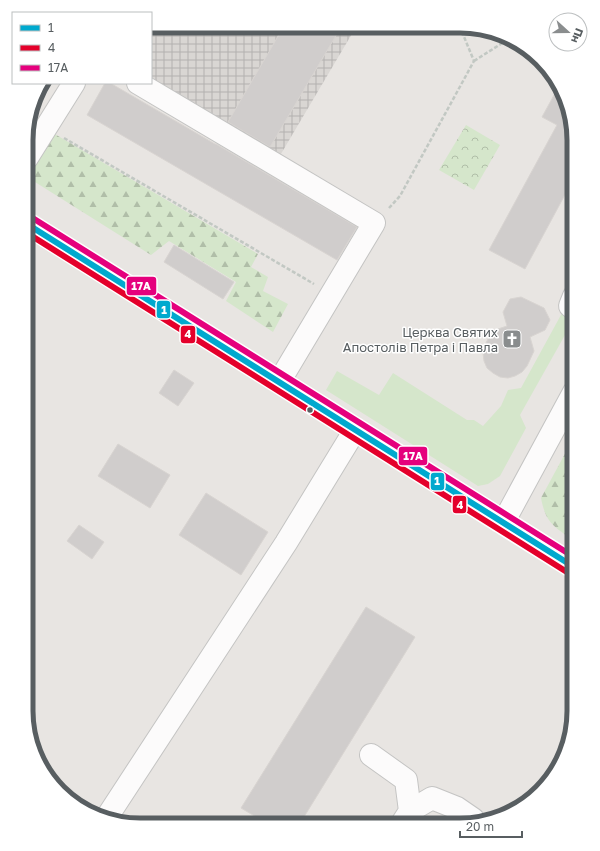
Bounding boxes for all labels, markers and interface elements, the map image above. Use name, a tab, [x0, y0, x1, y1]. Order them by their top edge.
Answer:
legend	[12, 12, 152, 84]
north arrow	[548, 12, 588, 52]
text: 1	[48, 20, 54, 35]
text: Пн	[569, 26, 587, 45]
text: 4	[48, 40, 55, 55]
text: 17А	[48, 60, 68, 75]
line badge: 17А	[126, 276, 157, 296]
text: 17А	[131, 279, 151, 292]
line badge: 1	[156, 300, 171, 319]
text: 1	[161, 303, 167, 316]
place label: Церква Святих Апостолів Петра і Павла	[343, 324, 498, 355]
line badge: 4	[180, 325, 196, 344]
text: 4	[185, 327, 192, 340]
church icon: Церква Святих Апостолів Петра і Павла	[501, 328, 523, 350]
unlabelled marker	[305, 405, 315, 415]
line badge: 17А	[398, 446, 428, 466]
text: 17А	[403, 449, 423, 462]
line badge: 1	[430, 472, 445, 491]
text: 1	[434, 474, 440, 487]
line badge: 4	[452, 495, 467, 514]
text: 4	[457, 498, 464, 511]
scale bar	[460, 813, 522, 839]
text: 20 m	[466, 819, 494, 834]

